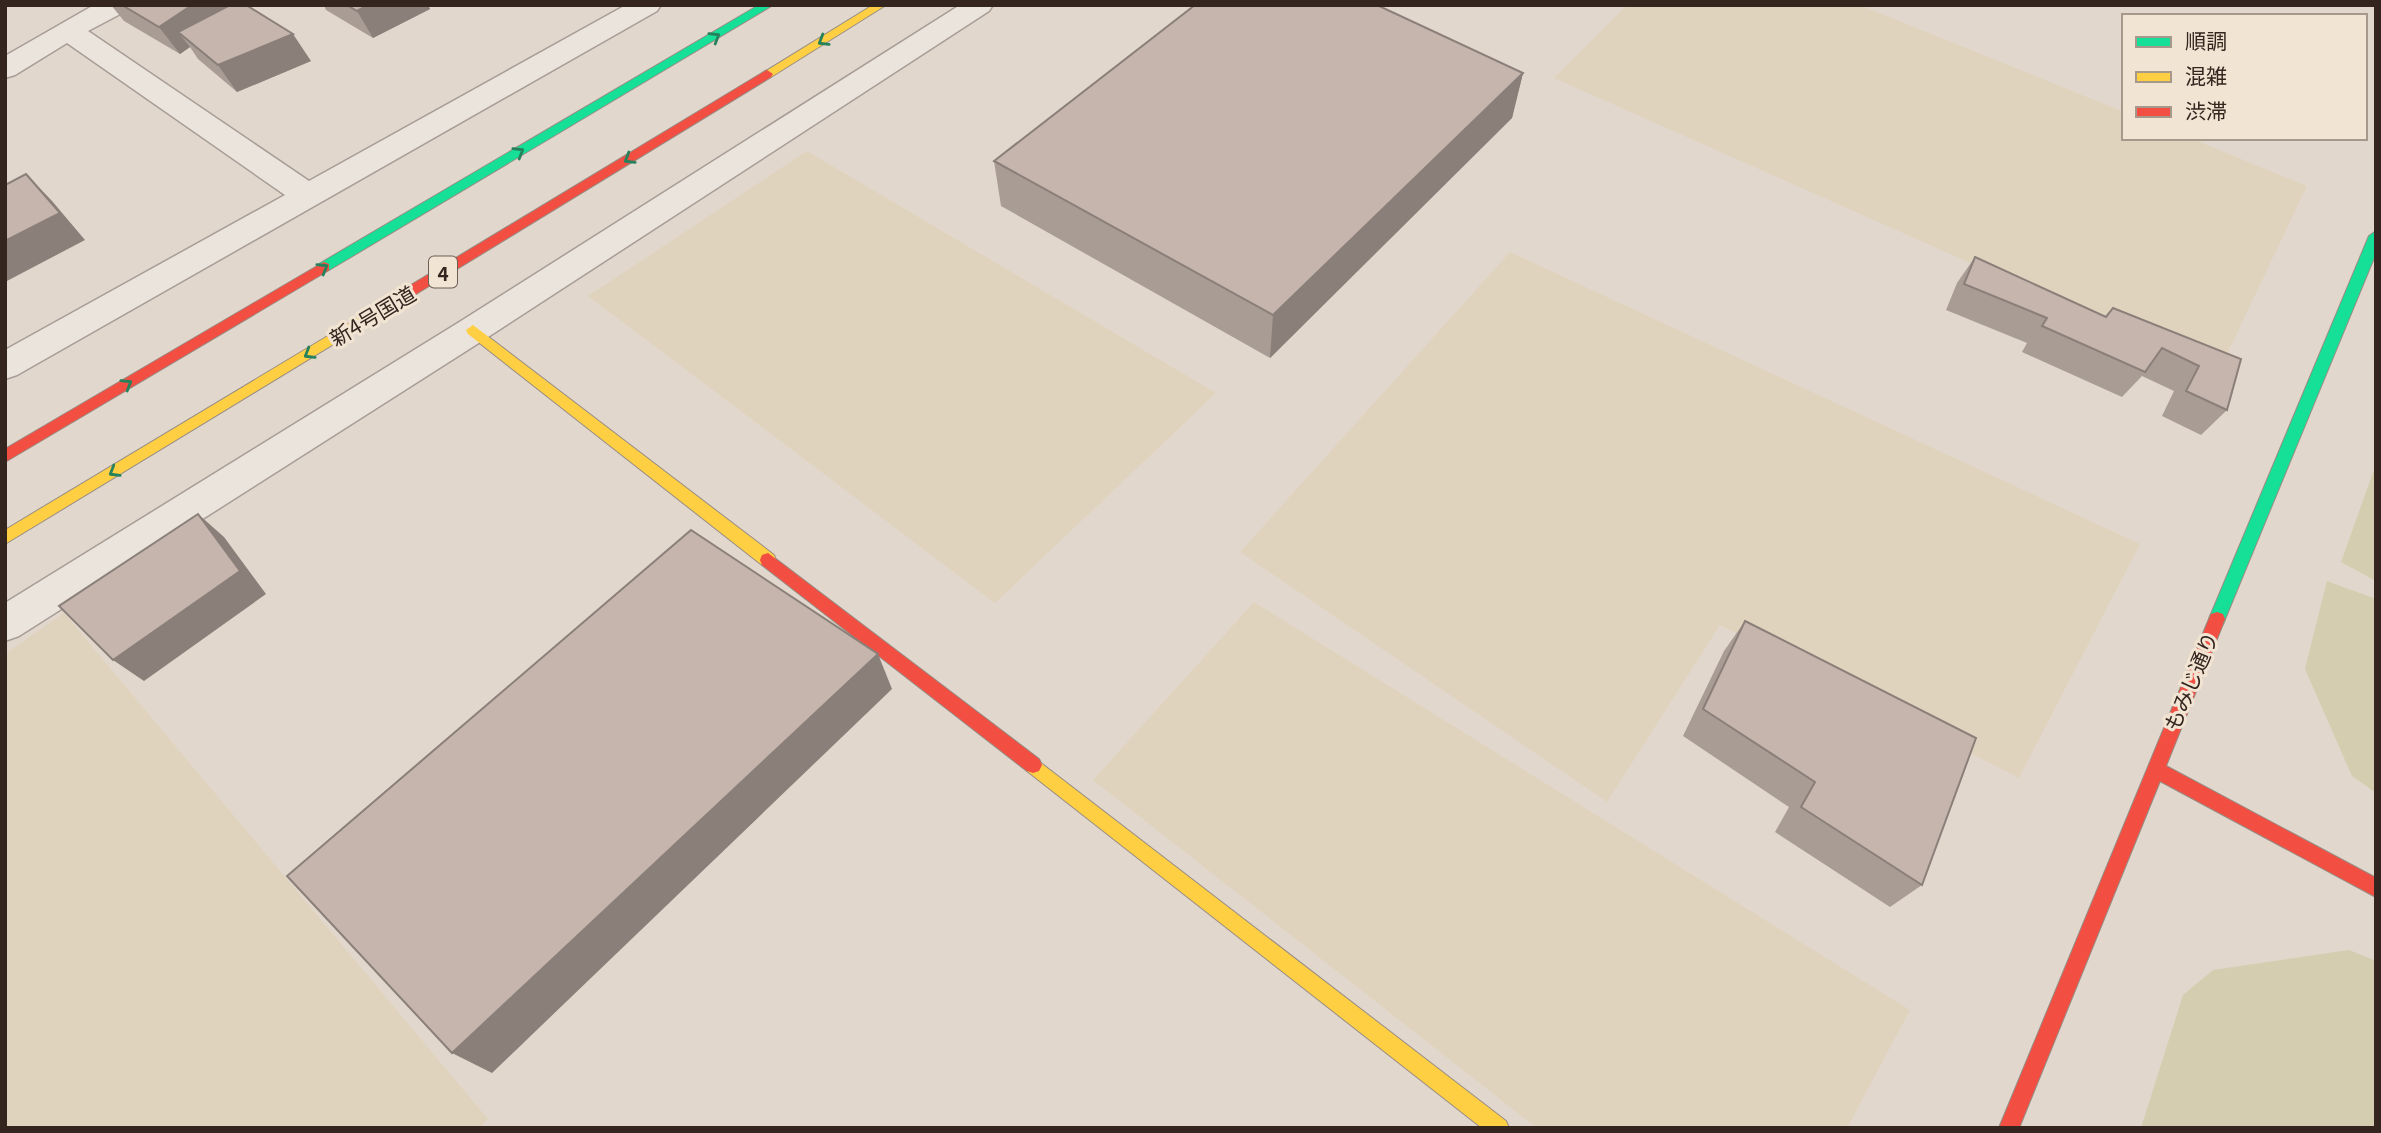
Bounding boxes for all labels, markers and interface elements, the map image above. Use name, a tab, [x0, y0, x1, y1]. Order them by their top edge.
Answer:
legend	[2122, 14, 2367, 140]
text: 順調	[2185, 25, 2227, 55]
one-way arrow	[708, 32, 721, 45]
one-way arrow	[818, 32, 831, 45]
text: 混雑	[2185, 60, 2227, 90]
text: 渋滞	[2185, 95, 2227, 125]
one-way arrow	[512, 148, 525, 161]
one-way arrow	[623, 151, 636, 164]
road number: 4	[429, 256, 457, 288]
one-way arrow	[316, 263, 329, 276]
street label: 新4号国道	[323, 278, 421, 352]
one-way arrow	[303, 345, 316, 358]
one-way arrow	[120, 379, 133, 392]
one-way arrow	[109, 464, 122, 477]
street label: もみじ通り	[2156, 627, 2224, 735]

